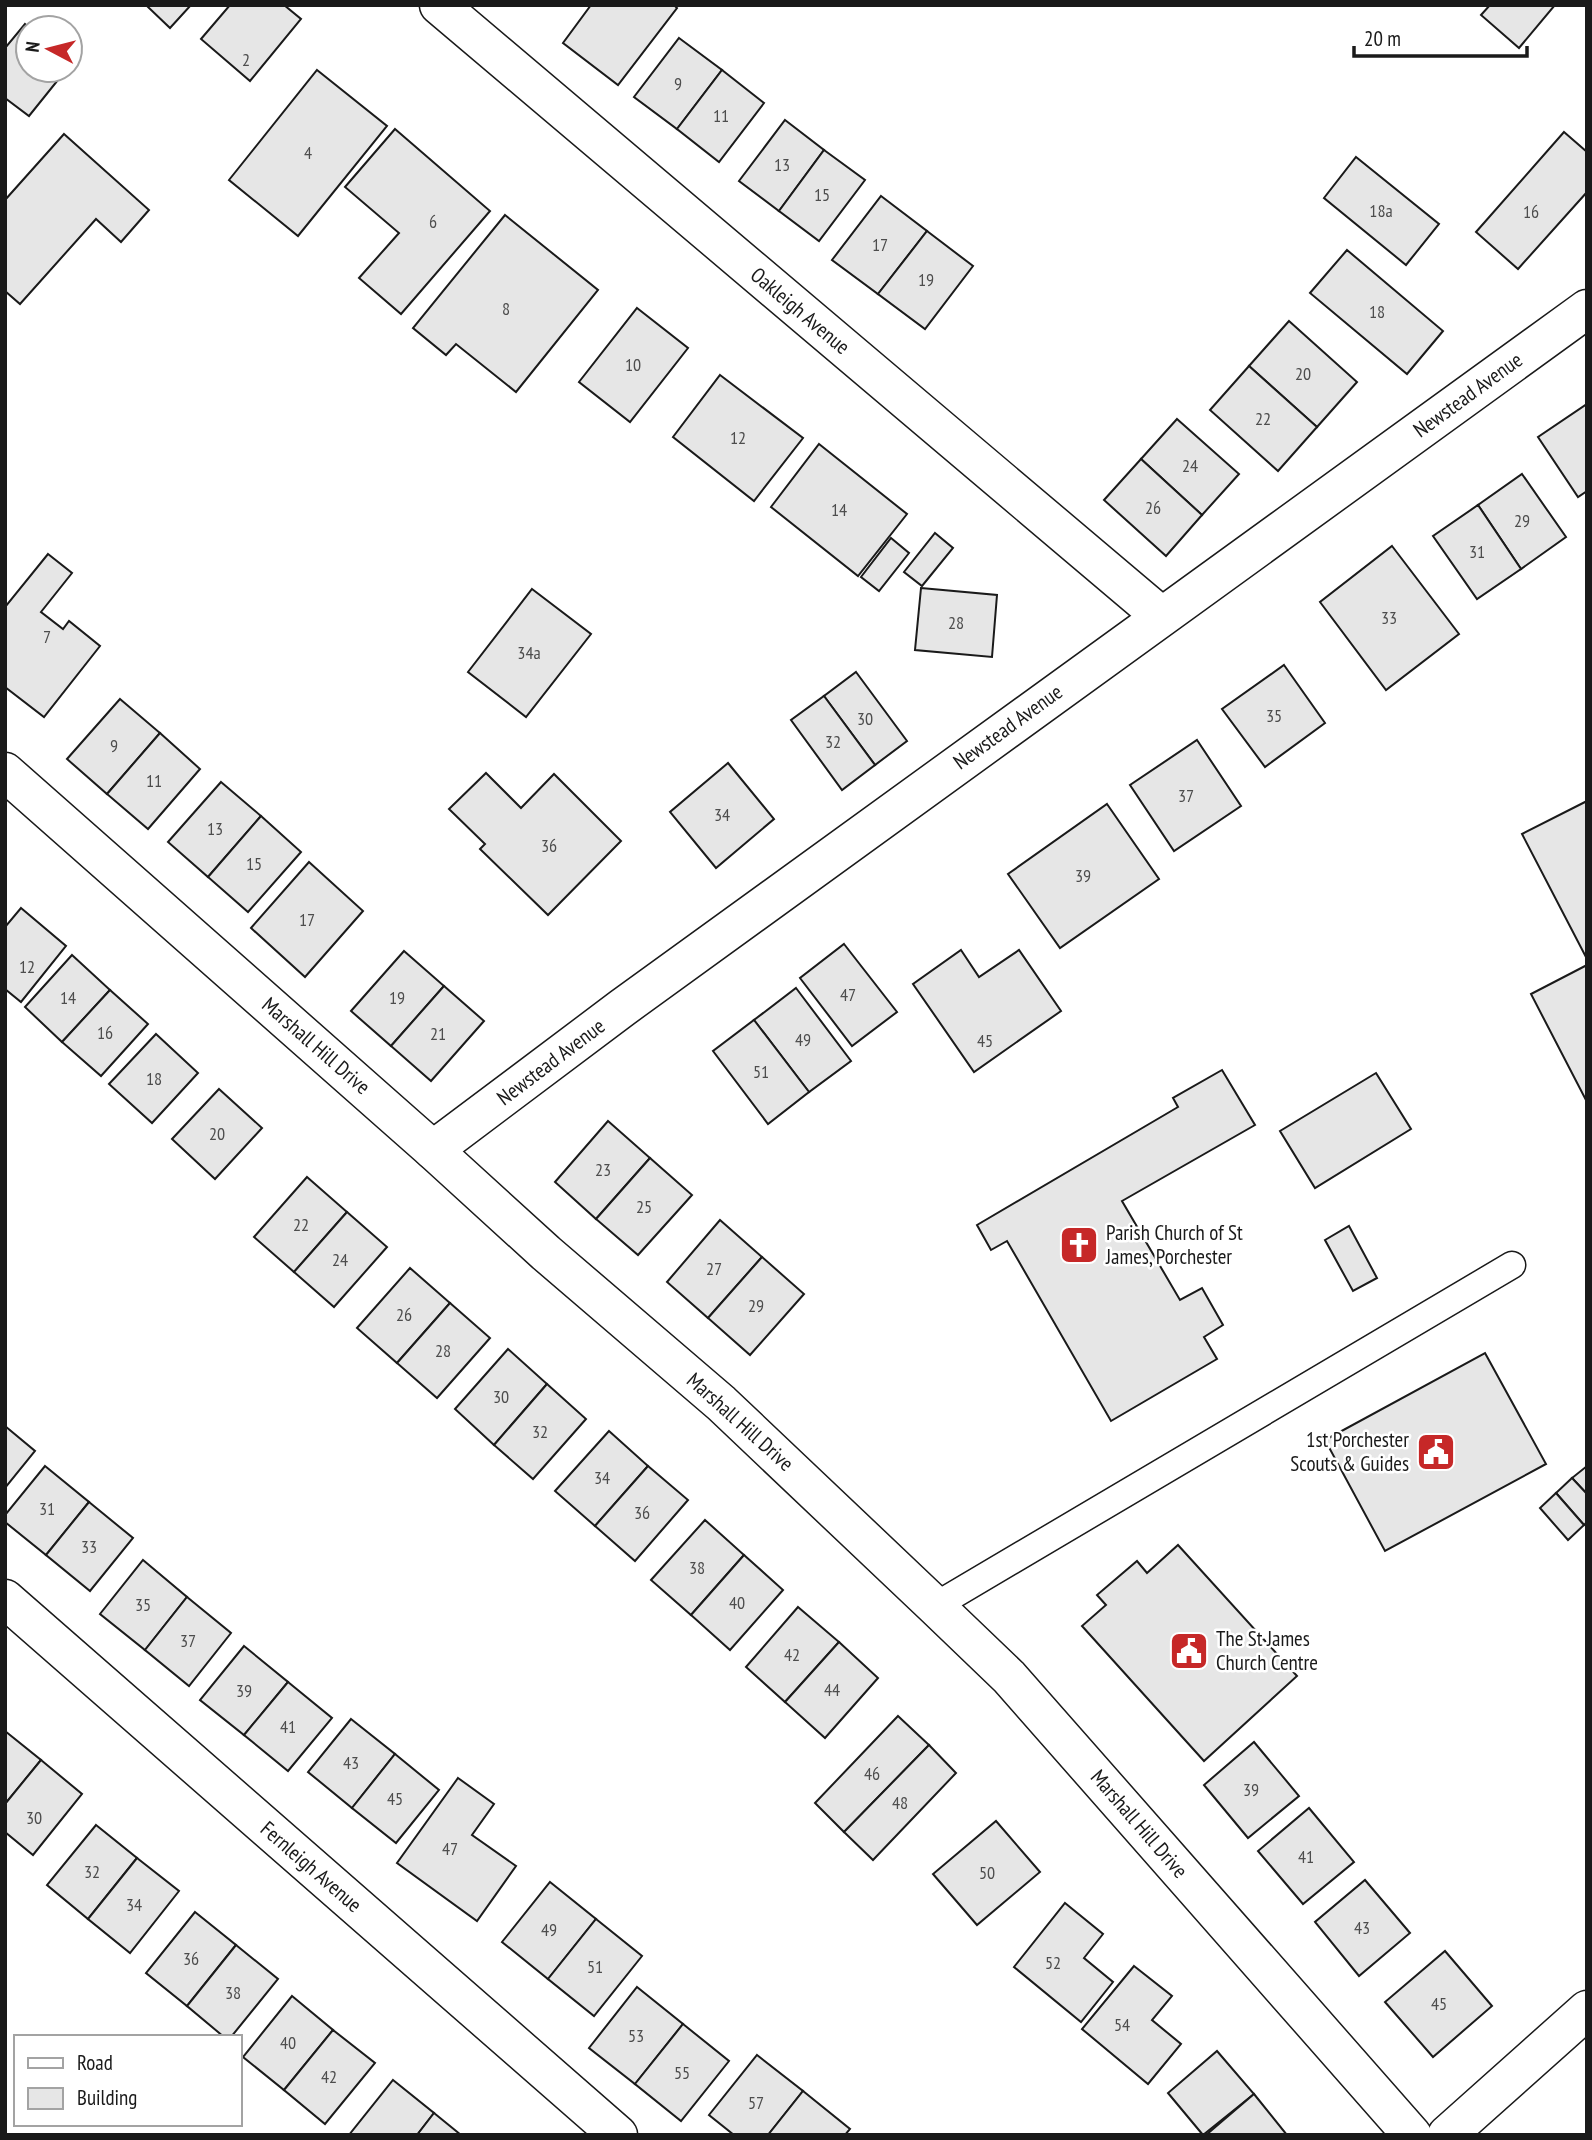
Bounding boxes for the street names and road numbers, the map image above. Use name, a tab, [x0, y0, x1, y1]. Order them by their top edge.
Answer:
street label: Oakleigh Avenue	[745, 261, 856, 360]
street label: Newstead Avenue	[1408, 346, 1527, 443]
street label: Newstead Avenue	[948, 678, 1067, 775]
street label: Marshall Hill Drive	[257, 991, 376, 1100]
street label: Newstead Avenue	[491, 1012, 610, 1111]
street label: Marshall Hill Drive	[681, 1367, 799, 1477]
street label: Marshall Hill Drive	[1085, 1764, 1194, 1883]
street label: Fernleigh Avenue	[255, 1815, 368, 1918]

